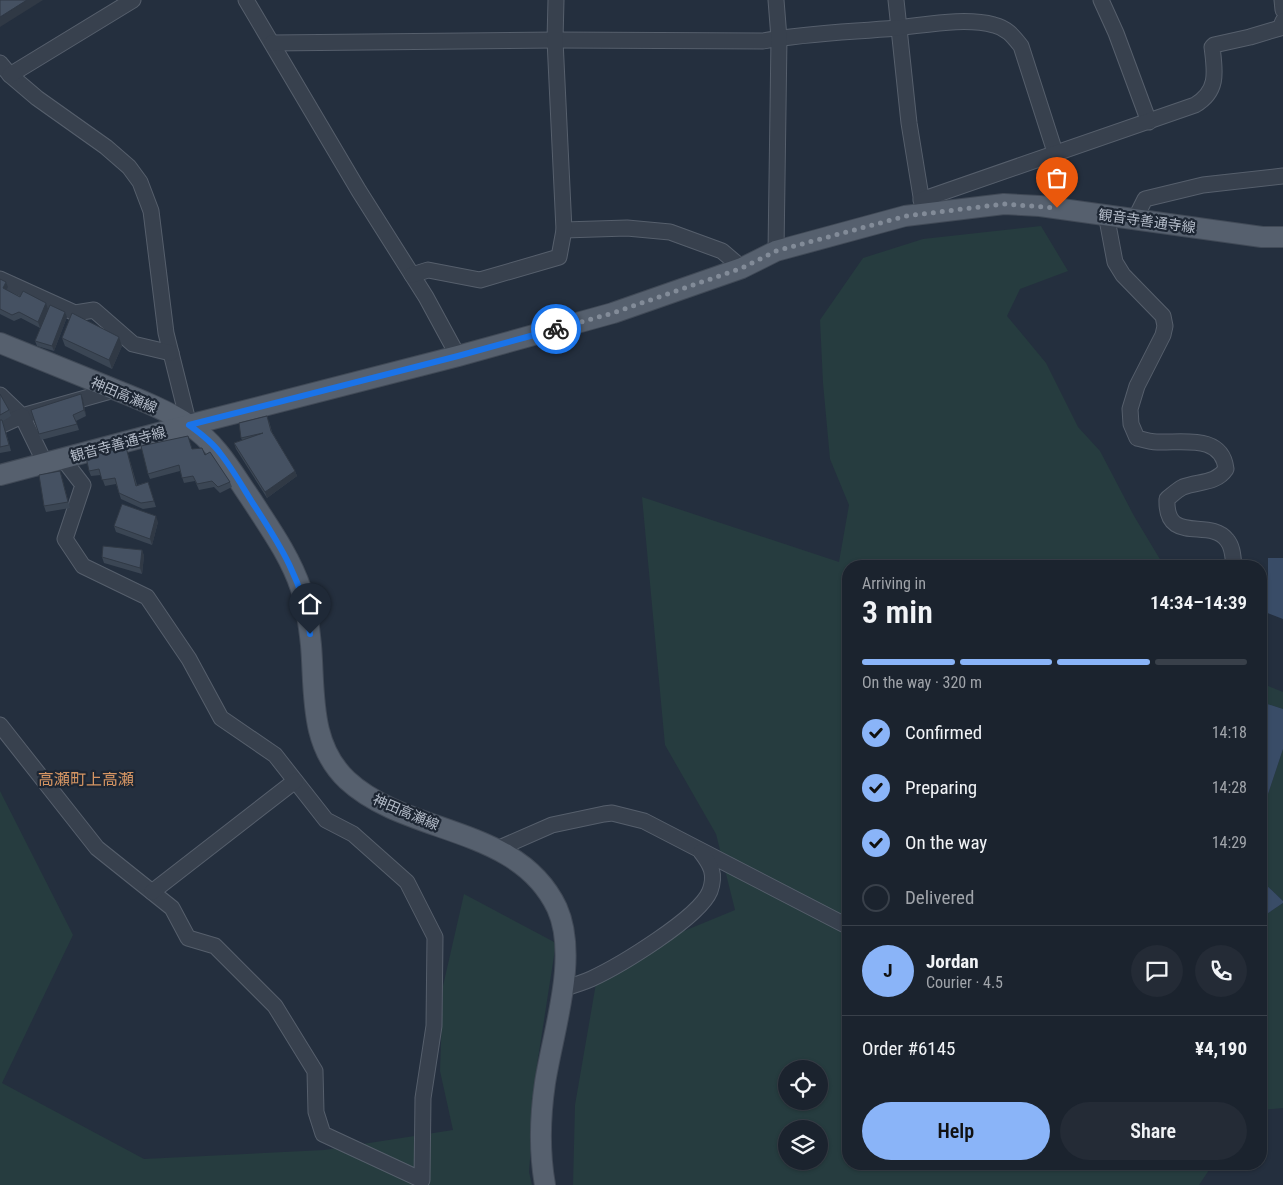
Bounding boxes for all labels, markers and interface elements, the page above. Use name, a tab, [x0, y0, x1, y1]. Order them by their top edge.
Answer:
pin	[1036, 157, 1078, 208]
icon: bag	[1043, 164, 1071, 192]
street label: 観音寺善通寺線	[1097, 206, 1197, 236]
courier	[531, 304, 581, 354]
icon: bike	[542, 315, 570, 343]
street label: 神田高瀬線	[89, 374, 159, 416]
street label: 観音寺善通寺線	[69, 424, 167, 464]
text: Arriving in	[862, 574, 926, 593]
pin	[289, 583, 331, 634]
icon: home	[296, 590, 324, 618]
text: 14:34–14:39	[1150, 591, 1247, 614]
text: 3 min	[862, 593, 933, 631]
text: On the way · 320 m	[862, 673, 982, 692]
icon: check	[862, 719, 890, 747]
text: Confirmed	[905, 721, 982, 744]
text: 14:18	[1212, 723, 1247, 742]
district label: 高瀬町上高瀬	[38, 770, 134, 789]
icon: check	[862, 774, 890, 802]
text: Preparing	[905, 776, 977, 799]
text: 14:28	[1212, 778, 1247, 797]
street label: 神田高瀬線	[371, 791, 441, 833]
icon: check	[862, 829, 890, 857]
text: On the way	[905, 831, 987, 854]
text: 14:29	[1212, 833, 1247, 852]
text: Delivered	[905, 886, 974, 909]
button: chat	[1131, 945, 1183, 997]
button: phone	[1195, 945, 1247, 997]
text: Jordan	[926, 950, 979, 973]
text: J	[883, 959, 893, 982]
text: Courier · 4.5	[926, 973, 1003, 992]
text: Order #6145	[862, 1037, 955, 1060]
text: ¥4,190	[1195, 1037, 1247, 1060]
map controls	[778, 1060, 828, 1170]
button: locate	[778, 1060, 828, 1110]
button: Help	[862, 1102, 1050, 1160]
button: Share	[1060, 1102, 1247, 1160]
button: layers	[778, 1120, 828, 1170]

